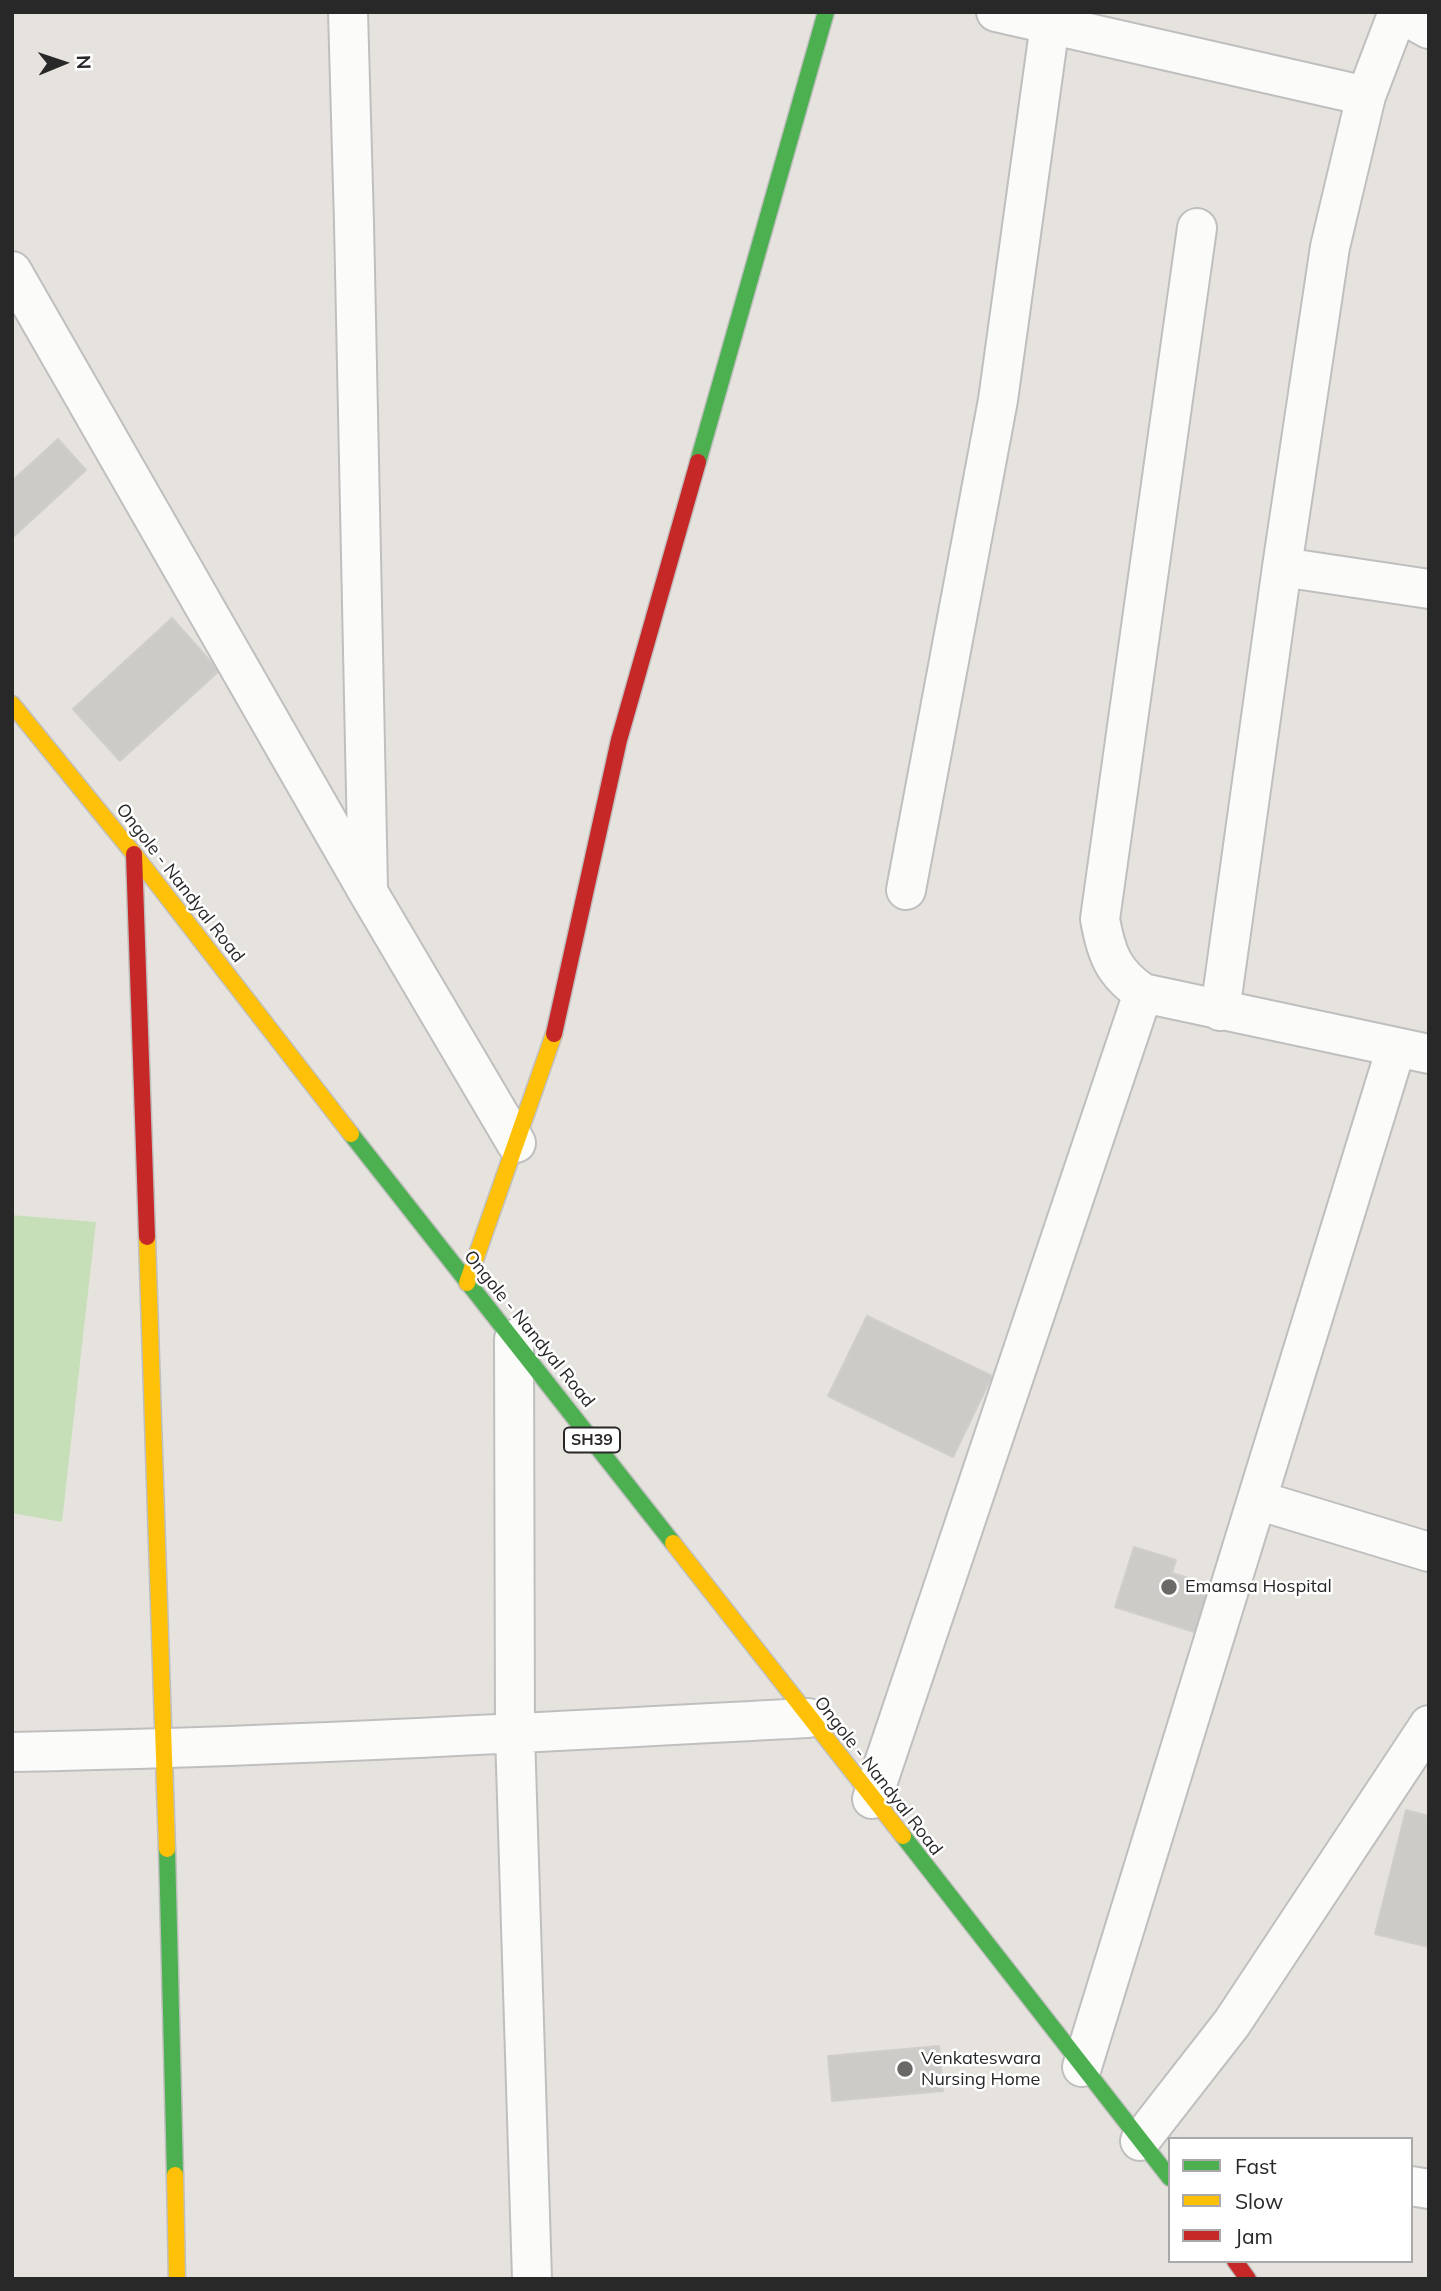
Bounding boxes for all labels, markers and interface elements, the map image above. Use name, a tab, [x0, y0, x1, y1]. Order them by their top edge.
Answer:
north arrow	[28, 28, 98, 98]
text: N	[72, 55, 96, 70]
street label: Ongole - Nandyal Road	[111, 799, 249, 967]
street label: Ongole - Nandyal Road	[459, 1246, 599, 1412]
road number: SH39	[564, 1428, 620, 1452]
place label: Emamsa Hospital	[1185, 1576, 1332, 1598]
marker: Emamsa Hospital	[1159, 1577, 1179, 1597]
street label: Ongole - Nandyal Road	[809, 1692, 947, 1860]
place label: Venkateswara Nursing Home	[921, 2048, 1041, 2090]
marker: Venkateswara Nursing Home	[895, 2059, 915, 2079]
legend	[1168, 2137, 1413, 2263]
text: Fast	[1235, 2153, 1277, 2179]
text: Slow	[1235, 2188, 1283, 2214]
text: Jam	[1235, 2223, 1273, 2249]

